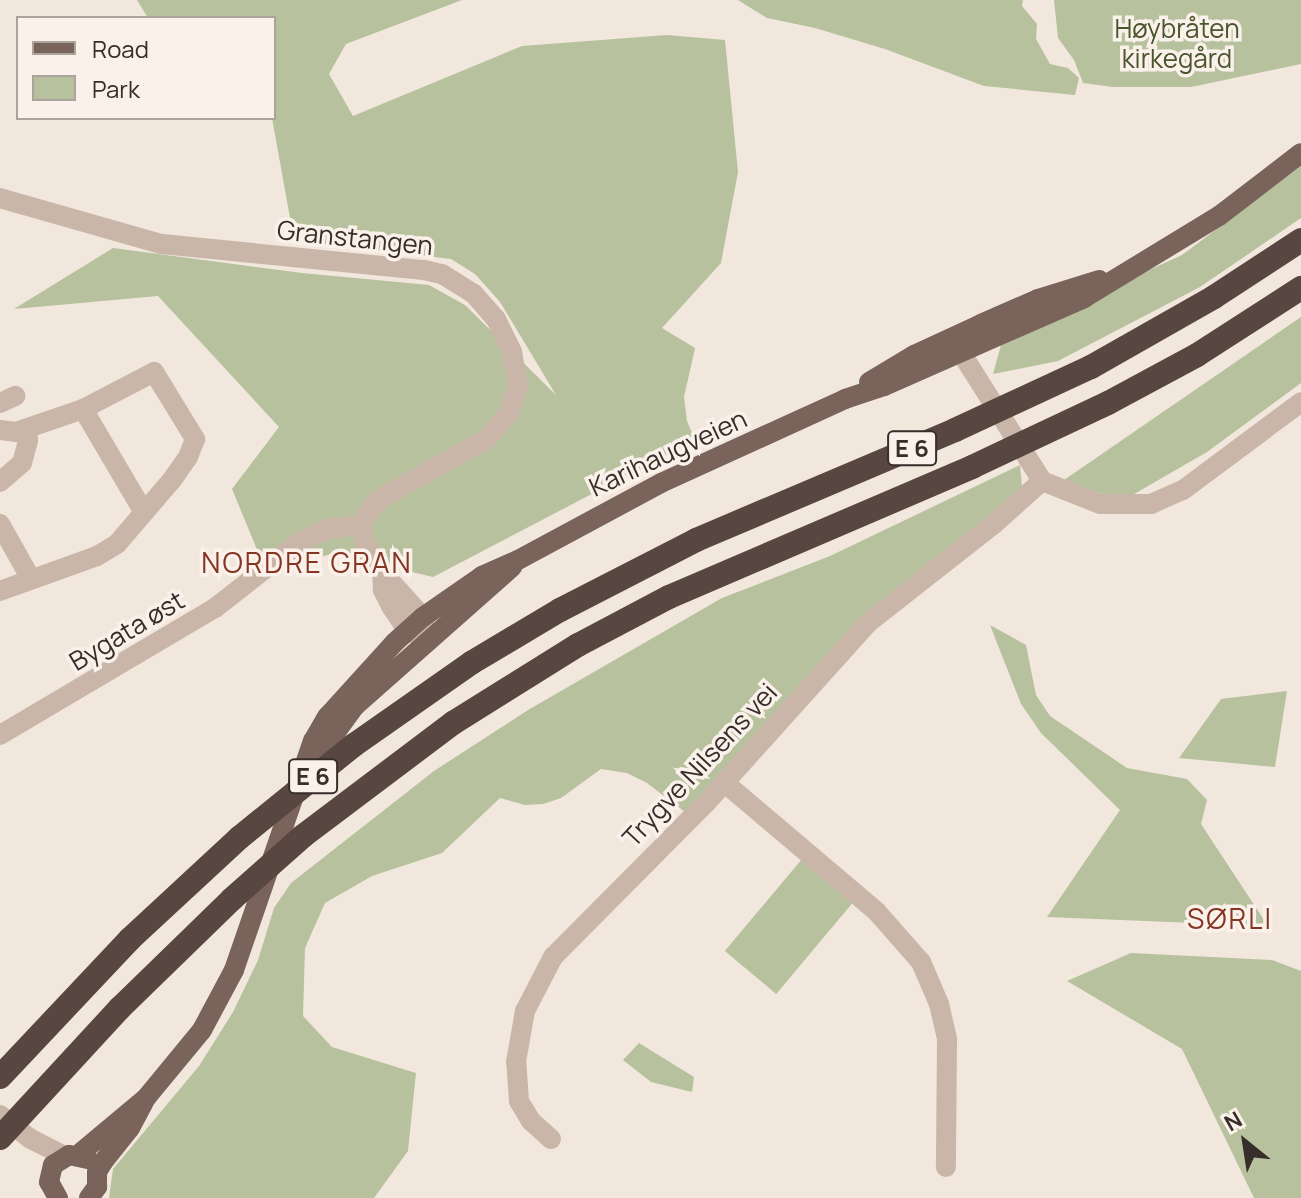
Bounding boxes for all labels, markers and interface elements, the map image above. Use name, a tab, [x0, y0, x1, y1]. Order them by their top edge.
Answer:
park label: Høybråten kirkegård	[1114, 13, 1240, 74]
legend	[16, 16, 276, 120]
text: Road	[92, 32, 149, 65]
text: Park	[92, 72, 140, 105]
street label: Granstangen	[275, 214, 435, 262]
street label: Karihaugveien	[584, 403, 752, 503]
road number: E 6	[886, 428, 938, 468]
district label: NORDRE GRAN	[201, 545, 413, 579]
street label: Bygata øst	[64, 585, 190, 677]
street label: Trygve Nilsens vei	[616, 677, 784, 853]
road number: E 6	[287, 756, 339, 796]
district label: SØRLI	[1187, 901, 1273, 935]
north arrow	[1205, 1102, 1285, 1182]
text: N	[1219, 1104, 1247, 1138]

